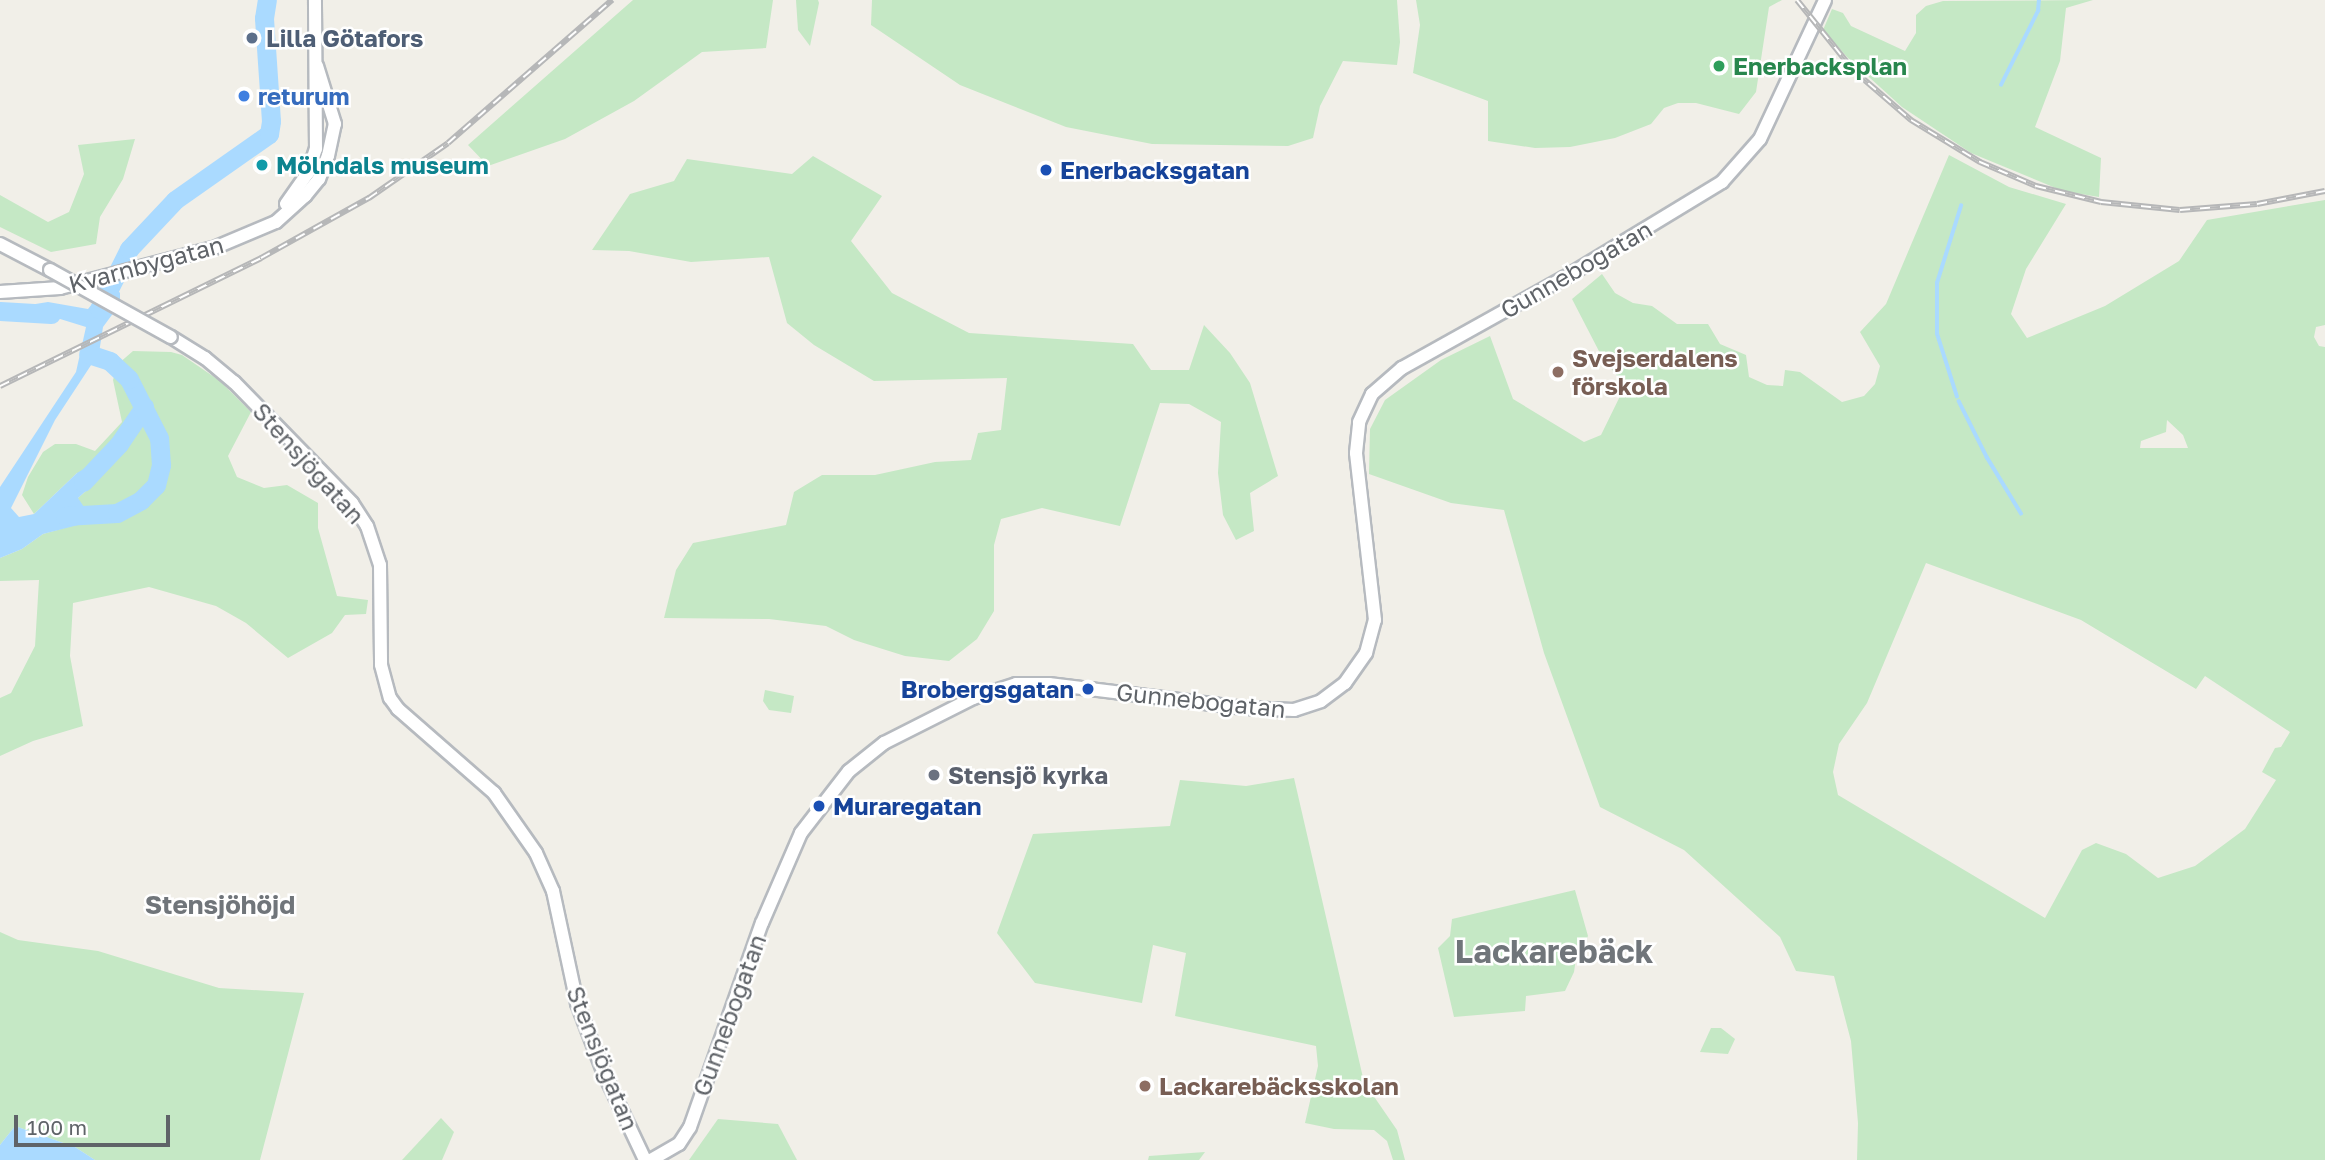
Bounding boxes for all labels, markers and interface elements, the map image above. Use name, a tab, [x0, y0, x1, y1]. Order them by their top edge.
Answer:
place label: Lilla Götafors	[266, 24, 424, 52]
marker: Lilla Götafors	[244, 30, 260, 46]
place label: Enerbacksplan	[1733, 52, 1907, 80]
marker: Enerbacksplan	[1711, 58, 1727, 74]
place label: returum	[258, 82, 350, 110]
marker: returum	[236, 88, 252, 104]
place label: Mölndals museum	[276, 151, 489, 179]
place label: Enerbacksgatan	[1060, 156, 1249, 184]
marker: Mölndals museum	[254, 157, 270, 173]
marker: Enerbacksgatan	[1038, 162, 1054, 178]
street label: Gunnebogatan	[1495, 214, 1657, 324]
street label: Kvarnbygatan	[65, 229, 227, 299]
place label: Svejserdalens förskola	[1572, 344, 1738, 400]
marker: Svejserdalens förskola	[1550, 364, 1566, 380]
street label: Stensjögatan	[247, 397, 371, 529]
place label: Brobergsgatan	[901, 675, 1074, 703]
street label: Gunnebogatan	[1115, 677, 1287, 723]
marker: Brobergsgatan	[1080, 681, 1096, 697]
place label: Stensjö kyrka	[948, 761, 1108, 789]
marker: Stensjö kyrka	[926, 767, 942, 783]
place label: Muraregatan	[833, 792, 981, 820]
marker: Muraregatan	[811, 798, 827, 814]
district label: Stensjöhöjd	[145, 889, 295, 921]
street label: Gunnebogatan	[686, 930, 772, 1100]
district label: Lackarebäck	[1455, 932, 1653, 970]
street label: Stensjögatan	[561, 982, 645, 1134]
place label: Lackarebäcksskolan	[1159, 1072, 1399, 1100]
marker: Lackarebäcksskolan	[1137, 1078, 1153, 1094]
scale bar	[18, 1100, 173, 1144]
text: 100 m	[27, 1114, 87, 1140]

